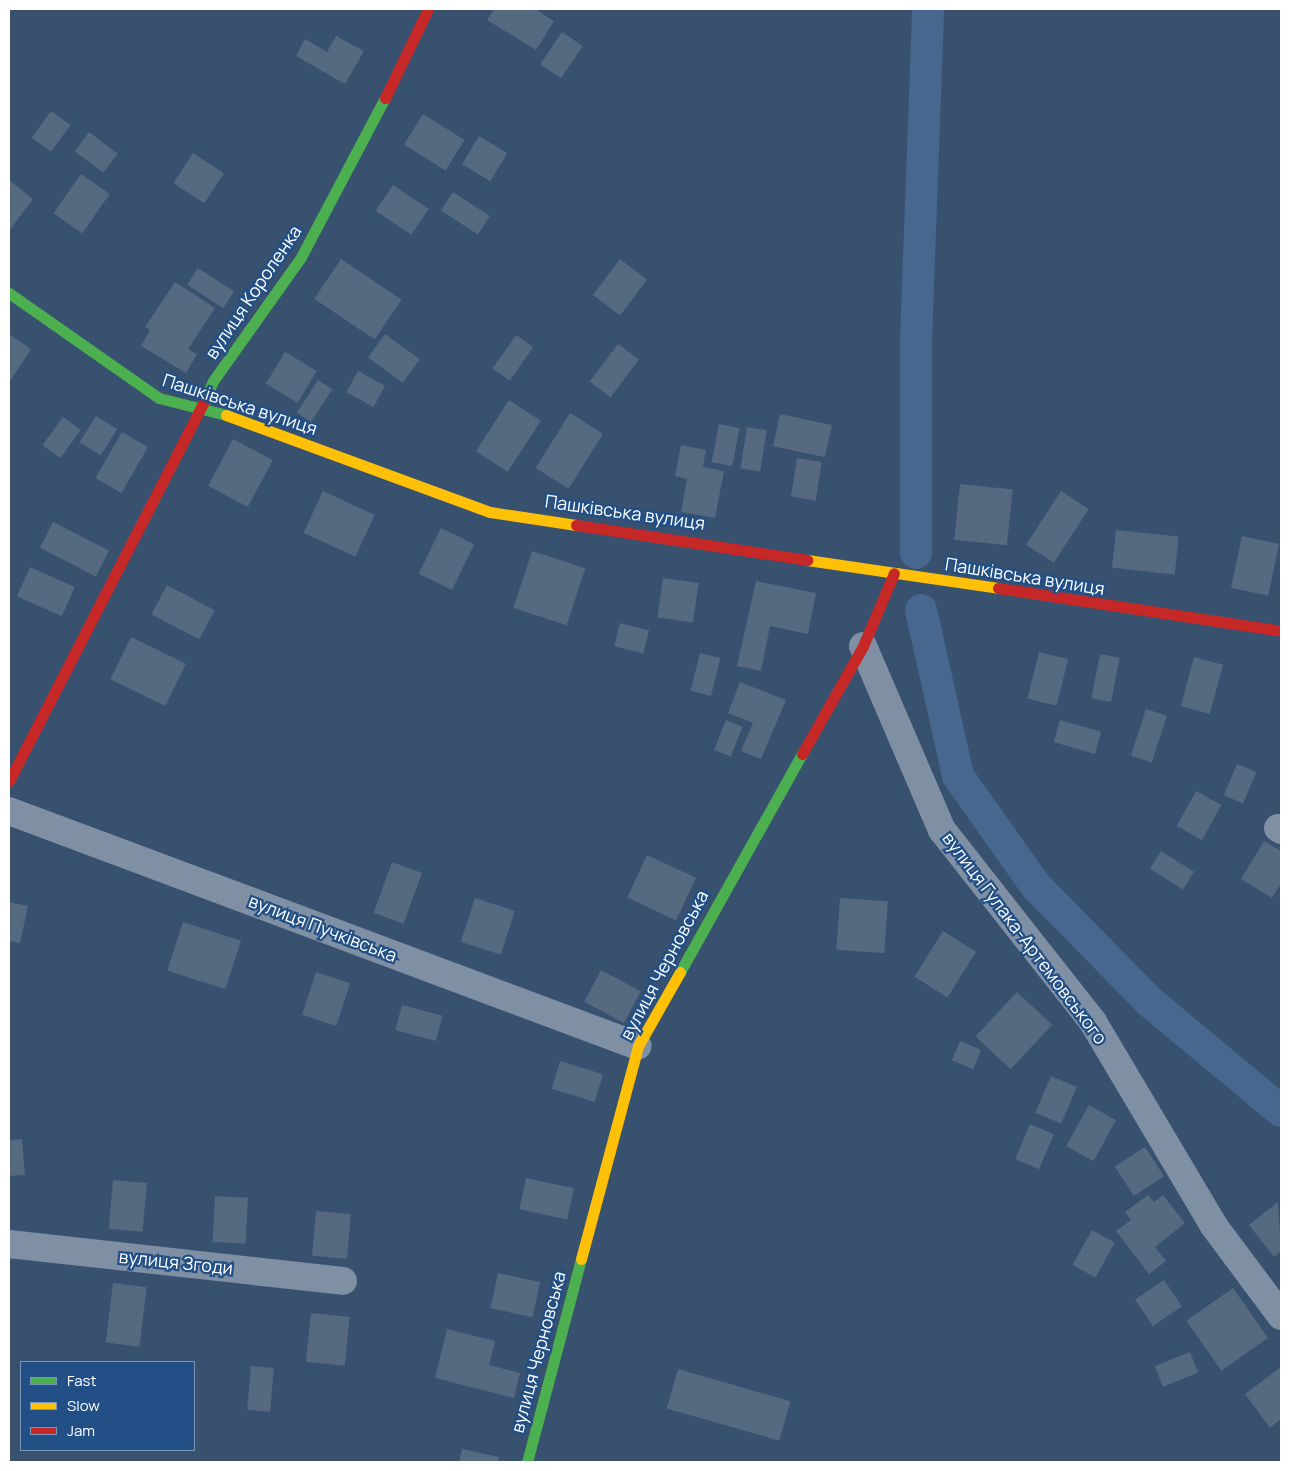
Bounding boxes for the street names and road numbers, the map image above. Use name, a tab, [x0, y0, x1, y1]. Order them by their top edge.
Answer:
street label: вулиця Короленка	[200, 221, 306, 363]
street label: Пашківська вулиця	[160, 369, 320, 439]
street label: Пашківська вулиця	[544, 490, 706, 534]
street label: Пашківська вулиця	[944, 553, 1106, 599]
street label: вулиця Гулака-Артемовського	[938, 828, 1112, 1048]
street label: вулиця Черновська	[615, 887, 713, 1043]
street label: вулиця Пучківська	[246, 890, 400, 966]
street label: вулиця Згоди	[118, 1245, 234, 1279]
street label: вулиця Черновська	[506, 1269, 570, 1435]

